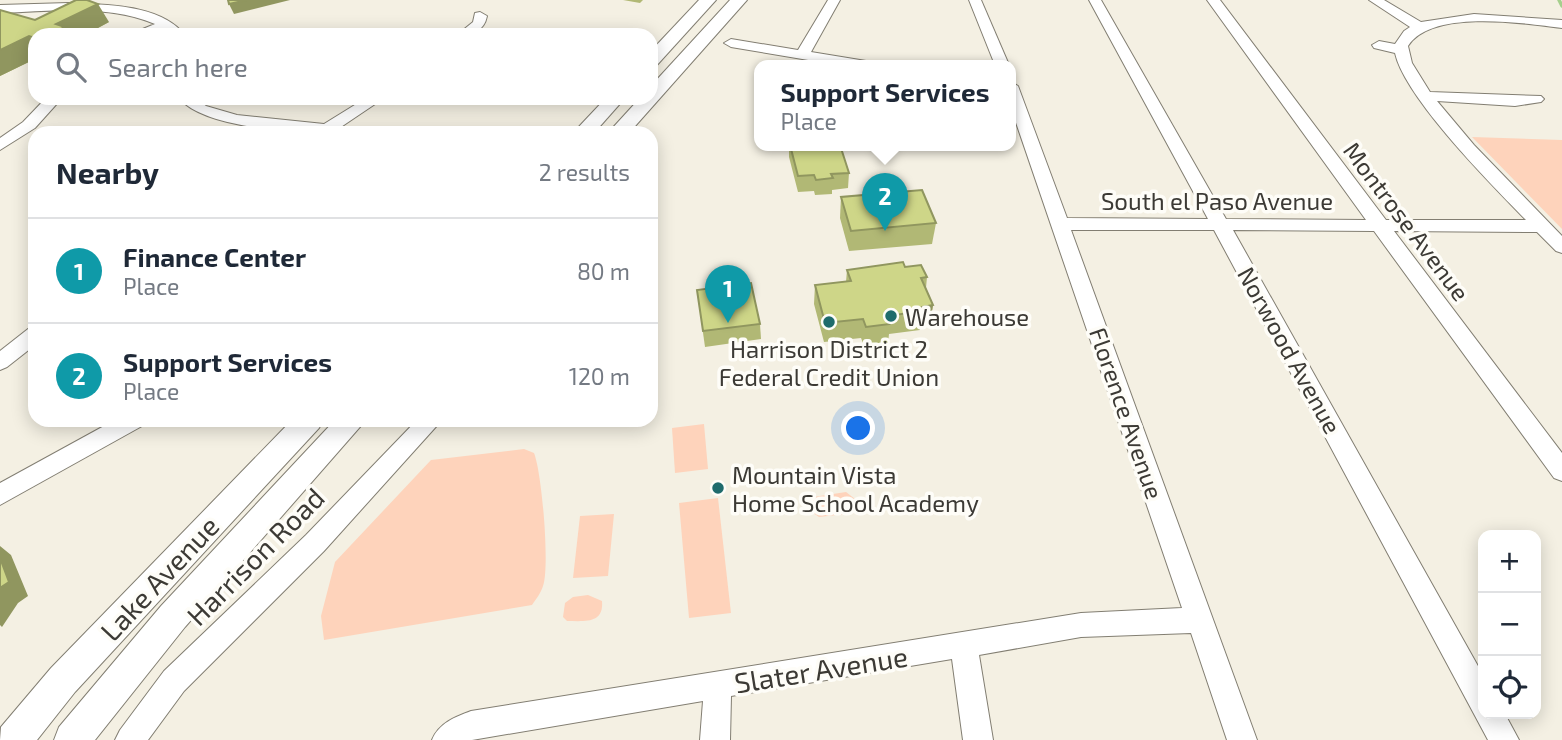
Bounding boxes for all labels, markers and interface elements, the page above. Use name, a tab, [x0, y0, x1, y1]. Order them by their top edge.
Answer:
search box	[28, 28, 658, 105]
icon: search	[52, 48, 90, 86]
text: Search here	[108, 51, 248, 82]
popup	[754, 60, 1016, 151]
text: Support Services	[780, 76, 990, 107]
text: Place	[780, 107, 837, 135]
street label: Montrose Avenue	[1338, 136, 1476, 306]
text: Nearby	[56, 154, 159, 190]
text: 2 results	[539, 158, 630, 186]
pin: 2	[862, 173, 908, 231]
street label: South el Paso Avenue	[1101, 186, 1333, 215]
text: Finance Center	[123, 241, 306, 272]
text: 1	[74, 257, 84, 285]
text: 80 m	[577, 257, 630, 285]
street label: Norwood Avenue	[1232, 262, 1348, 438]
pin: 1	[705, 265, 751, 323]
text: Place	[123, 272, 179, 300]
place label: Warehouse	[905, 302, 1029, 331]
marker: Warehouse	[883, 308, 899, 324]
marker: Harrison District 2 Federal Credit Union	[821, 314, 837, 330]
street label: Florence Avenue	[1084, 323, 1170, 503]
place label: Harrison District 2 Federal Credit Union	[719, 334, 939, 391]
text: Support Services	[123, 346, 332, 377]
text: 2	[72, 362, 86, 390]
text: 120 m	[569, 362, 630, 390]
text: Place	[123, 377, 179, 405]
your location	[841, 411, 875, 445]
place label: Mountain Vista Home School Academy	[732, 460, 979, 517]
street label: Harrison Road	[179, 480, 331, 632]
marker: Mountain Vista Home School Academy	[710, 480, 726, 496]
street label: Lake Avenue	[93, 509, 225, 647]
map controls	[1478, 530, 1541, 719]
button: +	[1478, 530, 1541, 593]
button: −	[1478, 593, 1541, 656]
street label: Slater Avenue	[732, 639, 910, 699]
button: locate	[1478, 656, 1541, 719]

